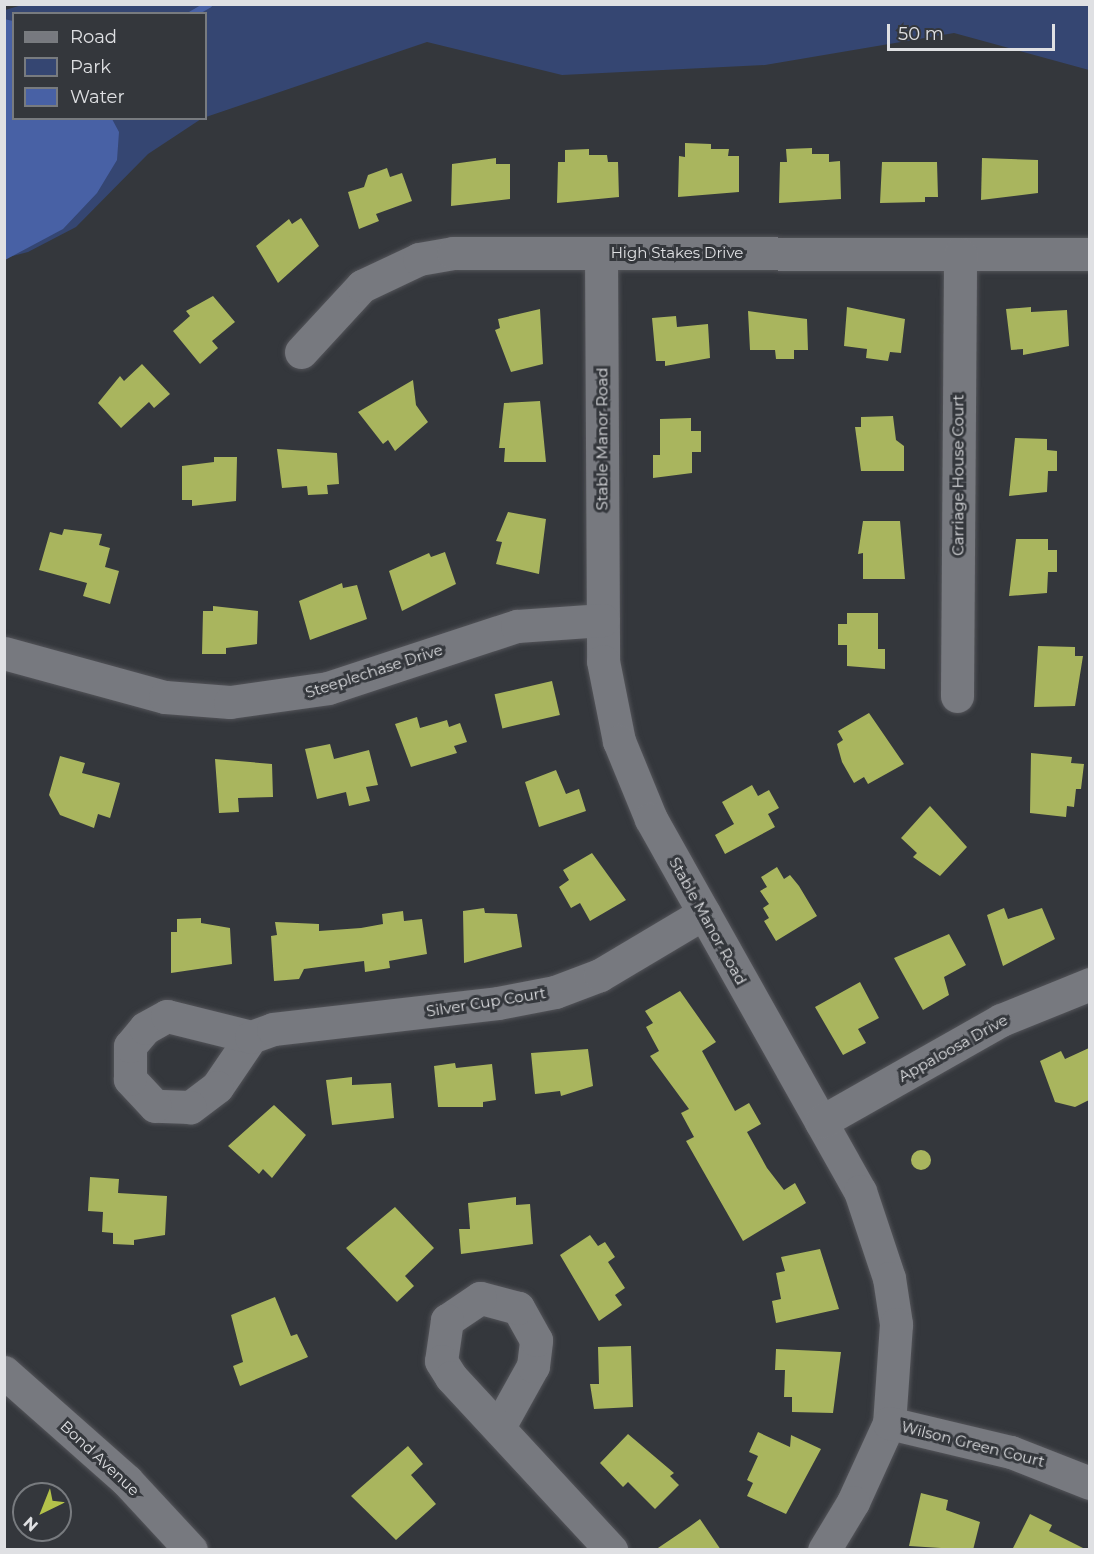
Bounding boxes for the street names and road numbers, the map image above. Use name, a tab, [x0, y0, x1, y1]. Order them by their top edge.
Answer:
street label: High Stakes Drive	[611, 244, 743, 262]
street label: Stable Manor Road	[593, 368, 611, 510]
street label: Carriage House Court	[949, 394, 967, 556]
street label: Steeplechase Drive	[303, 640, 445, 702]
street label: Stable Manor Road	[665, 854, 751, 988]
street label: Silver Cup Court	[425, 984, 547, 1020]
street label: Appaloosa Drive	[895, 1011, 1011, 1085]
street label: Bond Avenue	[57, 1417, 143, 1499]
street label: Wilson Green Court	[900, 1417, 1046, 1471]

